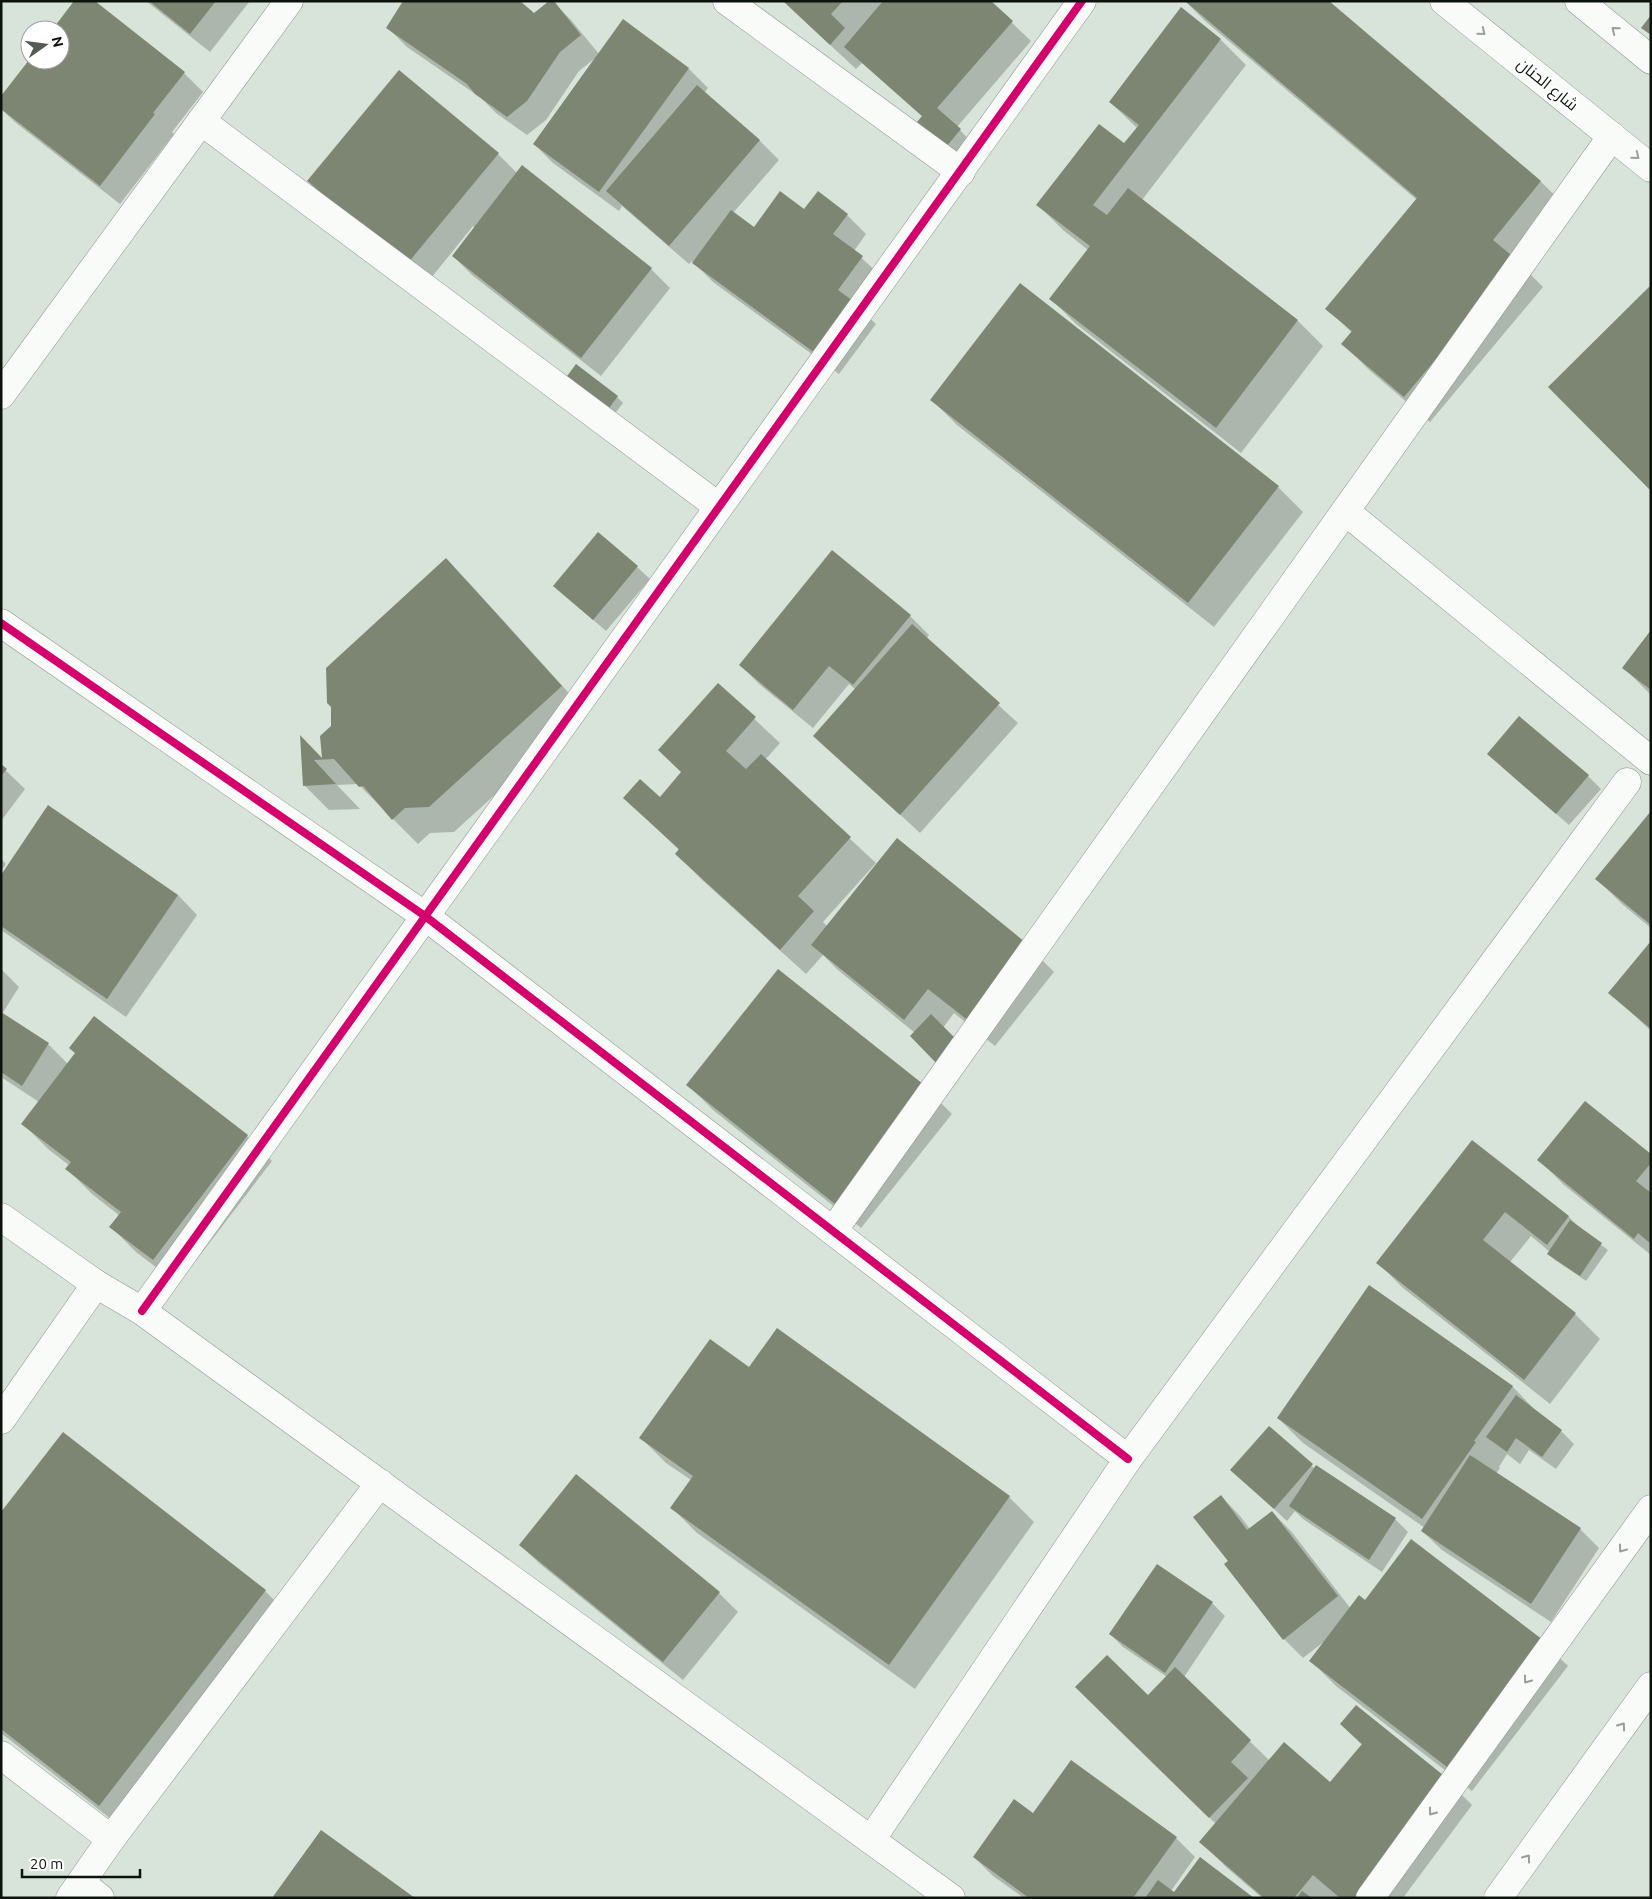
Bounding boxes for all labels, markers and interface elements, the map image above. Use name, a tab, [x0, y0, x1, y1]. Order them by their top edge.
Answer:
north arrow	[20, 20, 70, 70]
one-way arrow	[1476, 26, 1485, 34]
one-way arrow	[1612, 28, 1621, 36]
text: N	[49, 35, 67, 49]
street label: شارع الحنان	[1512, 54, 1582, 116]
one-way arrow	[1630, 150, 1639, 158]
one-way arrow	[1619, 1543, 1628, 1553]
one-way arrow	[1524, 1675, 1533, 1684]
one-way arrow	[1616, 1723, 1625, 1732]
one-way arrow	[1429, 1806, 1437, 1815]
scale bar	[22, 1846, 140, 1878]
text: 20 m	[30, 1855, 63, 1872]
one-way arrow	[1521, 1855, 1529, 1864]

